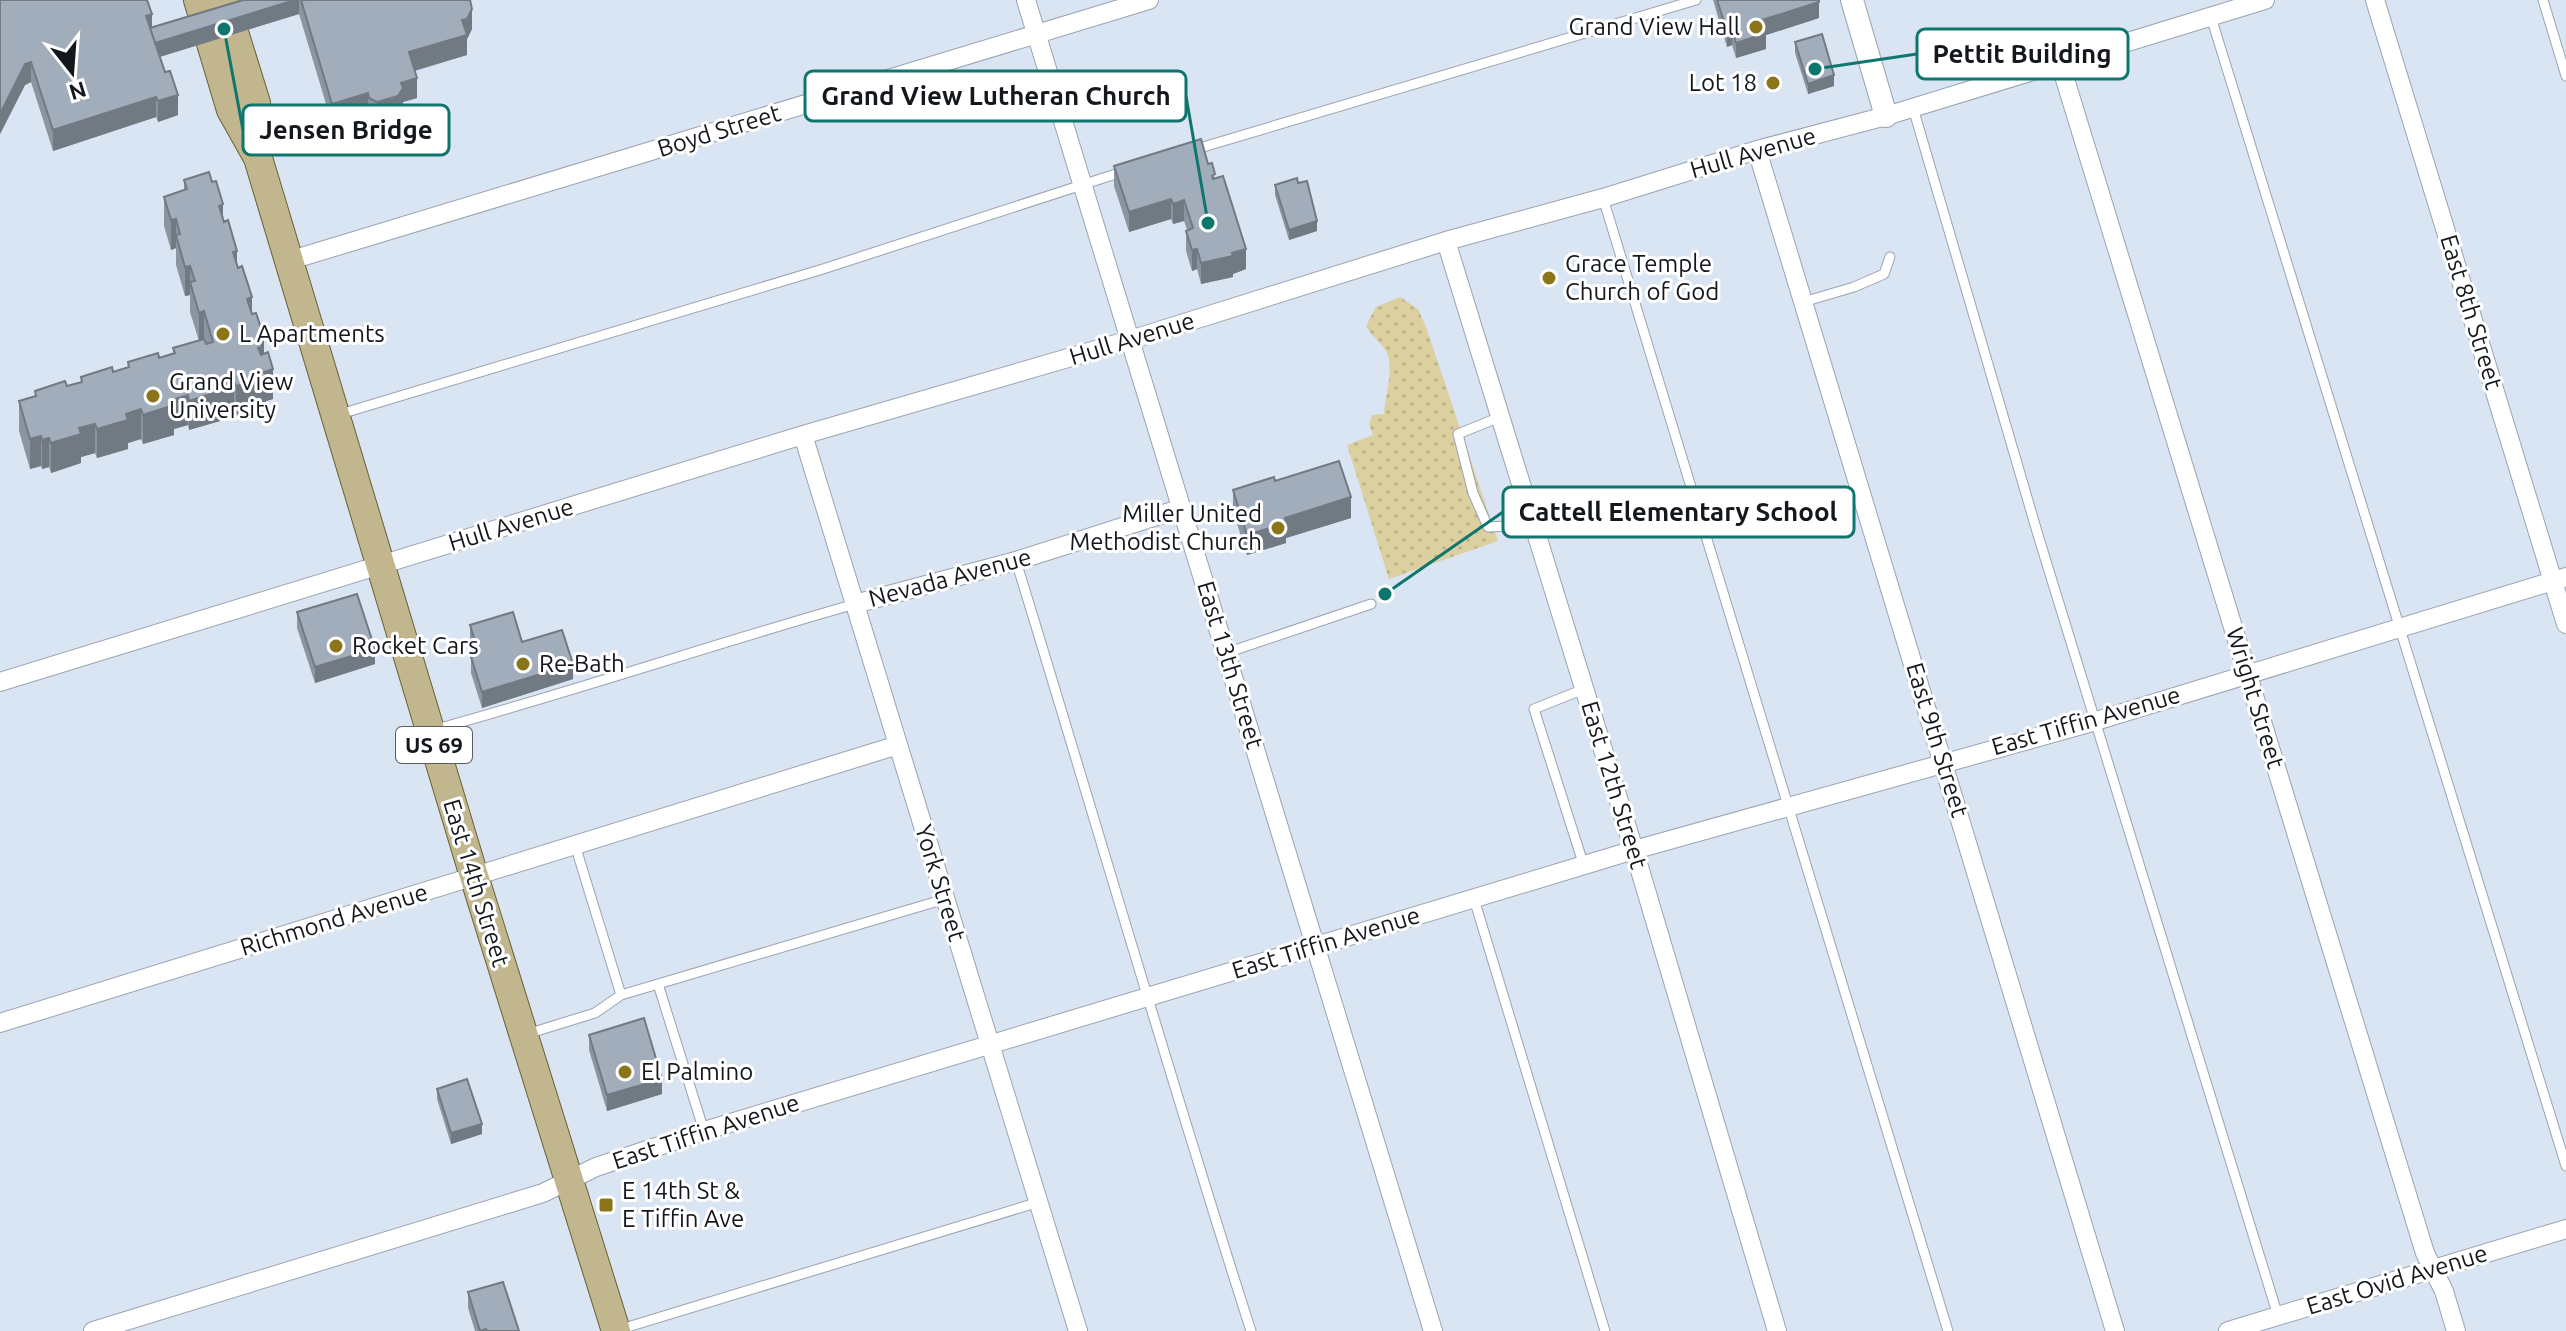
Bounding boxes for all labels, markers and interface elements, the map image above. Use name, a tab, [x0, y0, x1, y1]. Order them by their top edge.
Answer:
place label: Grand View Hall	[1569, 13, 1740, 40]
marker: Grand View Hall	[1747, 18, 1765, 36]
callout: Pettit Building	[1917, 29, 2128, 79]
north arrow	[32, 32, 112, 112]
text: Pettit Building	[1933, 39, 2111, 68]
place label: Lot 18	[1689, 69, 1757, 96]
callout: Grand View Lutheran Church	[805, 71, 1186, 121]
marker: Lot 18	[1764, 74, 1782, 92]
text: N	[66, 77, 90, 106]
text: Grand View Lutheran Church	[821, 81, 1171, 110]
street label: Boyd Street	[654, 99, 784, 162]
callout: Jensen Bridge	[243, 105, 449, 155]
text: Jensen Bridge	[259, 115, 433, 144]
street label: Hull Avenue	[1687, 122, 1819, 183]
street label: East 8th Street	[2435, 231, 2508, 393]
place label: Grace Temple Church of God	[1565, 250, 1719, 305]
marker: Grace Temple Church of God	[1540, 269, 1558, 287]
street label: Hull Avenue	[1066, 307, 1198, 370]
place label: L Apartments	[239, 320, 385, 347]
marker: L Apartments	[214, 325, 232, 343]
place label: Grand View University	[169, 368, 294, 423]
marker: Grand View University	[144, 387, 162, 405]
callout: Cattell Elementary School	[1503, 487, 1854, 537]
street label: Hull Avenue	[445, 493, 577, 556]
text: Cattell Elementary School	[1518, 497, 1838, 526]
place label: Miller United Methodist Church	[1069, 500, 1262, 555]
marker: Miller United Methodist Church	[1269, 519, 1287, 537]
street label: Nevada Avenue	[866, 543, 1034, 612]
street label: East 13th Street	[1192, 578, 1269, 752]
street label: Wright Street	[2221, 624, 2290, 772]
place label: Rocket Cars	[352, 632, 479, 659]
marker: Rocket Cars	[327, 637, 345, 655]
place label: Re-Bath	[539, 650, 625, 677]
marker: Re-Bath	[514, 655, 532, 673]
street label: East 9th Street	[1901, 659, 1974, 821]
street label: East Tiffin Avenue	[1988, 681, 2183, 760]
street label: East 12th Street	[1576, 698, 1653, 872]
road number: US 69	[396, 727, 472, 763]
street label: East 14th Street	[438, 796, 515, 970]
street label: York Street	[910, 821, 971, 945]
street label: Richmond Avenue	[237, 878, 431, 961]
street label: East Tiffin Avenue	[1229, 901, 1423, 984]
place label: El Palmino	[641, 1058, 753, 1085]
marker: El Palmino	[616, 1063, 634, 1081]
street label: East Tiffin Avenue	[609, 1089, 803, 1174]
place label: E 14th St & E Tiffin Ave	[622, 1177, 744, 1232]
marker: E 14th St & E Tiffin Ave	[597, 1196, 615, 1214]
street label: East Ovid Avenue	[2303, 1239, 2491, 1320]

